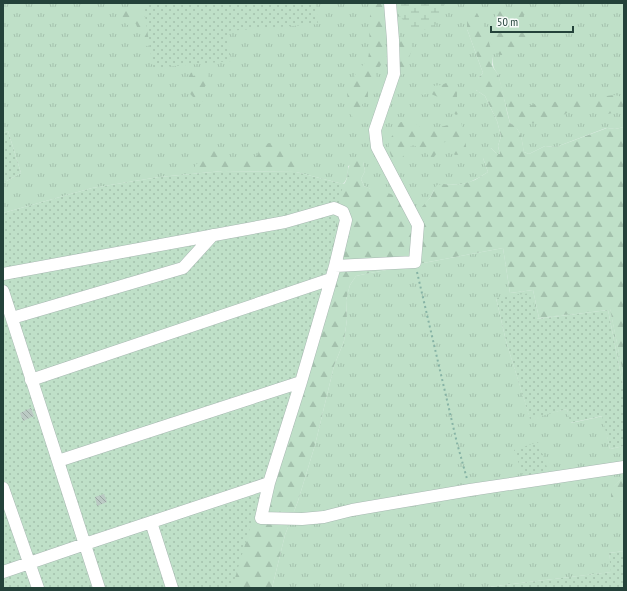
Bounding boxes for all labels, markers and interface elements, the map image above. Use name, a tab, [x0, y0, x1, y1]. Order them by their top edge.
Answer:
scale bar	[491, 8, 573, 34]
text: 50 m	[497, 14, 518, 29]

